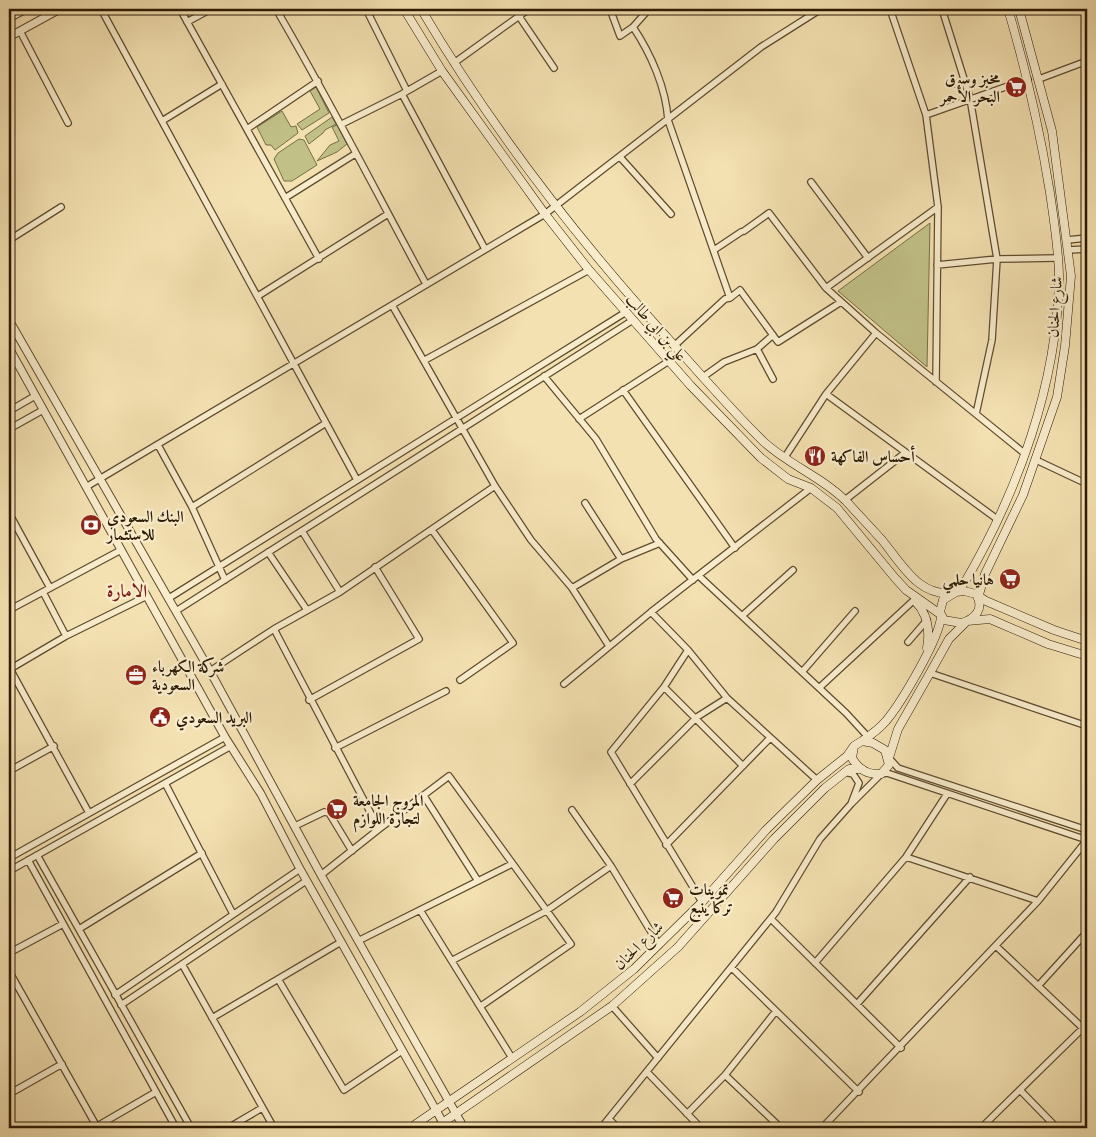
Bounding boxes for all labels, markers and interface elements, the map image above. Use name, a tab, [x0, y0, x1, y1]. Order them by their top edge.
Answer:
place label: مخبز وسوق البحر الأحمر	[938, 69, 1000, 107]
supermarket icon: مخبز وسوق البحر الأحمر	[1004, 75, 1028, 99]
street label: شارع الحنان	[1043, 276, 1070, 339]
street label: علي بن ابي طالب	[617, 289, 691, 369]
restaurant icon: أحساس الفاكهة	[803, 444, 827, 468]
place label: أحساس الفاكهة	[831, 445, 915, 467]
place label: البنك السعودي للاستثمار	[105, 507, 184, 545]
bank icon: البنك السعودي للاستثمار	[79, 513, 103, 537]
supermarket icon: هانيا حلمي	[998, 567, 1022, 591]
place label: هانيا حلمي	[942, 570, 994, 594]
district label: الامارة	[107, 580, 147, 603]
place label: شركة الكهرباء السعودية	[152, 657, 224, 695]
office icon: شركة الكهرباء السعودية	[124, 663, 148, 687]
public building icon: البريد السعودي	[148, 705, 172, 729]
place label: البريد السعودي	[176, 708, 252, 731]
place label: المروج الجامعة لتجارة اللوازم	[353, 791, 423, 833]
supermarket icon: المروج الجامعة لتجارة اللوازم	[325, 797, 349, 821]
place label: تموينات تركا ينبع	[689, 880, 733, 923]
supermarket icon: تموينات تركا ينبع	[661, 886, 685, 910]
street label: شارع الحنان	[610, 917, 670, 976]

